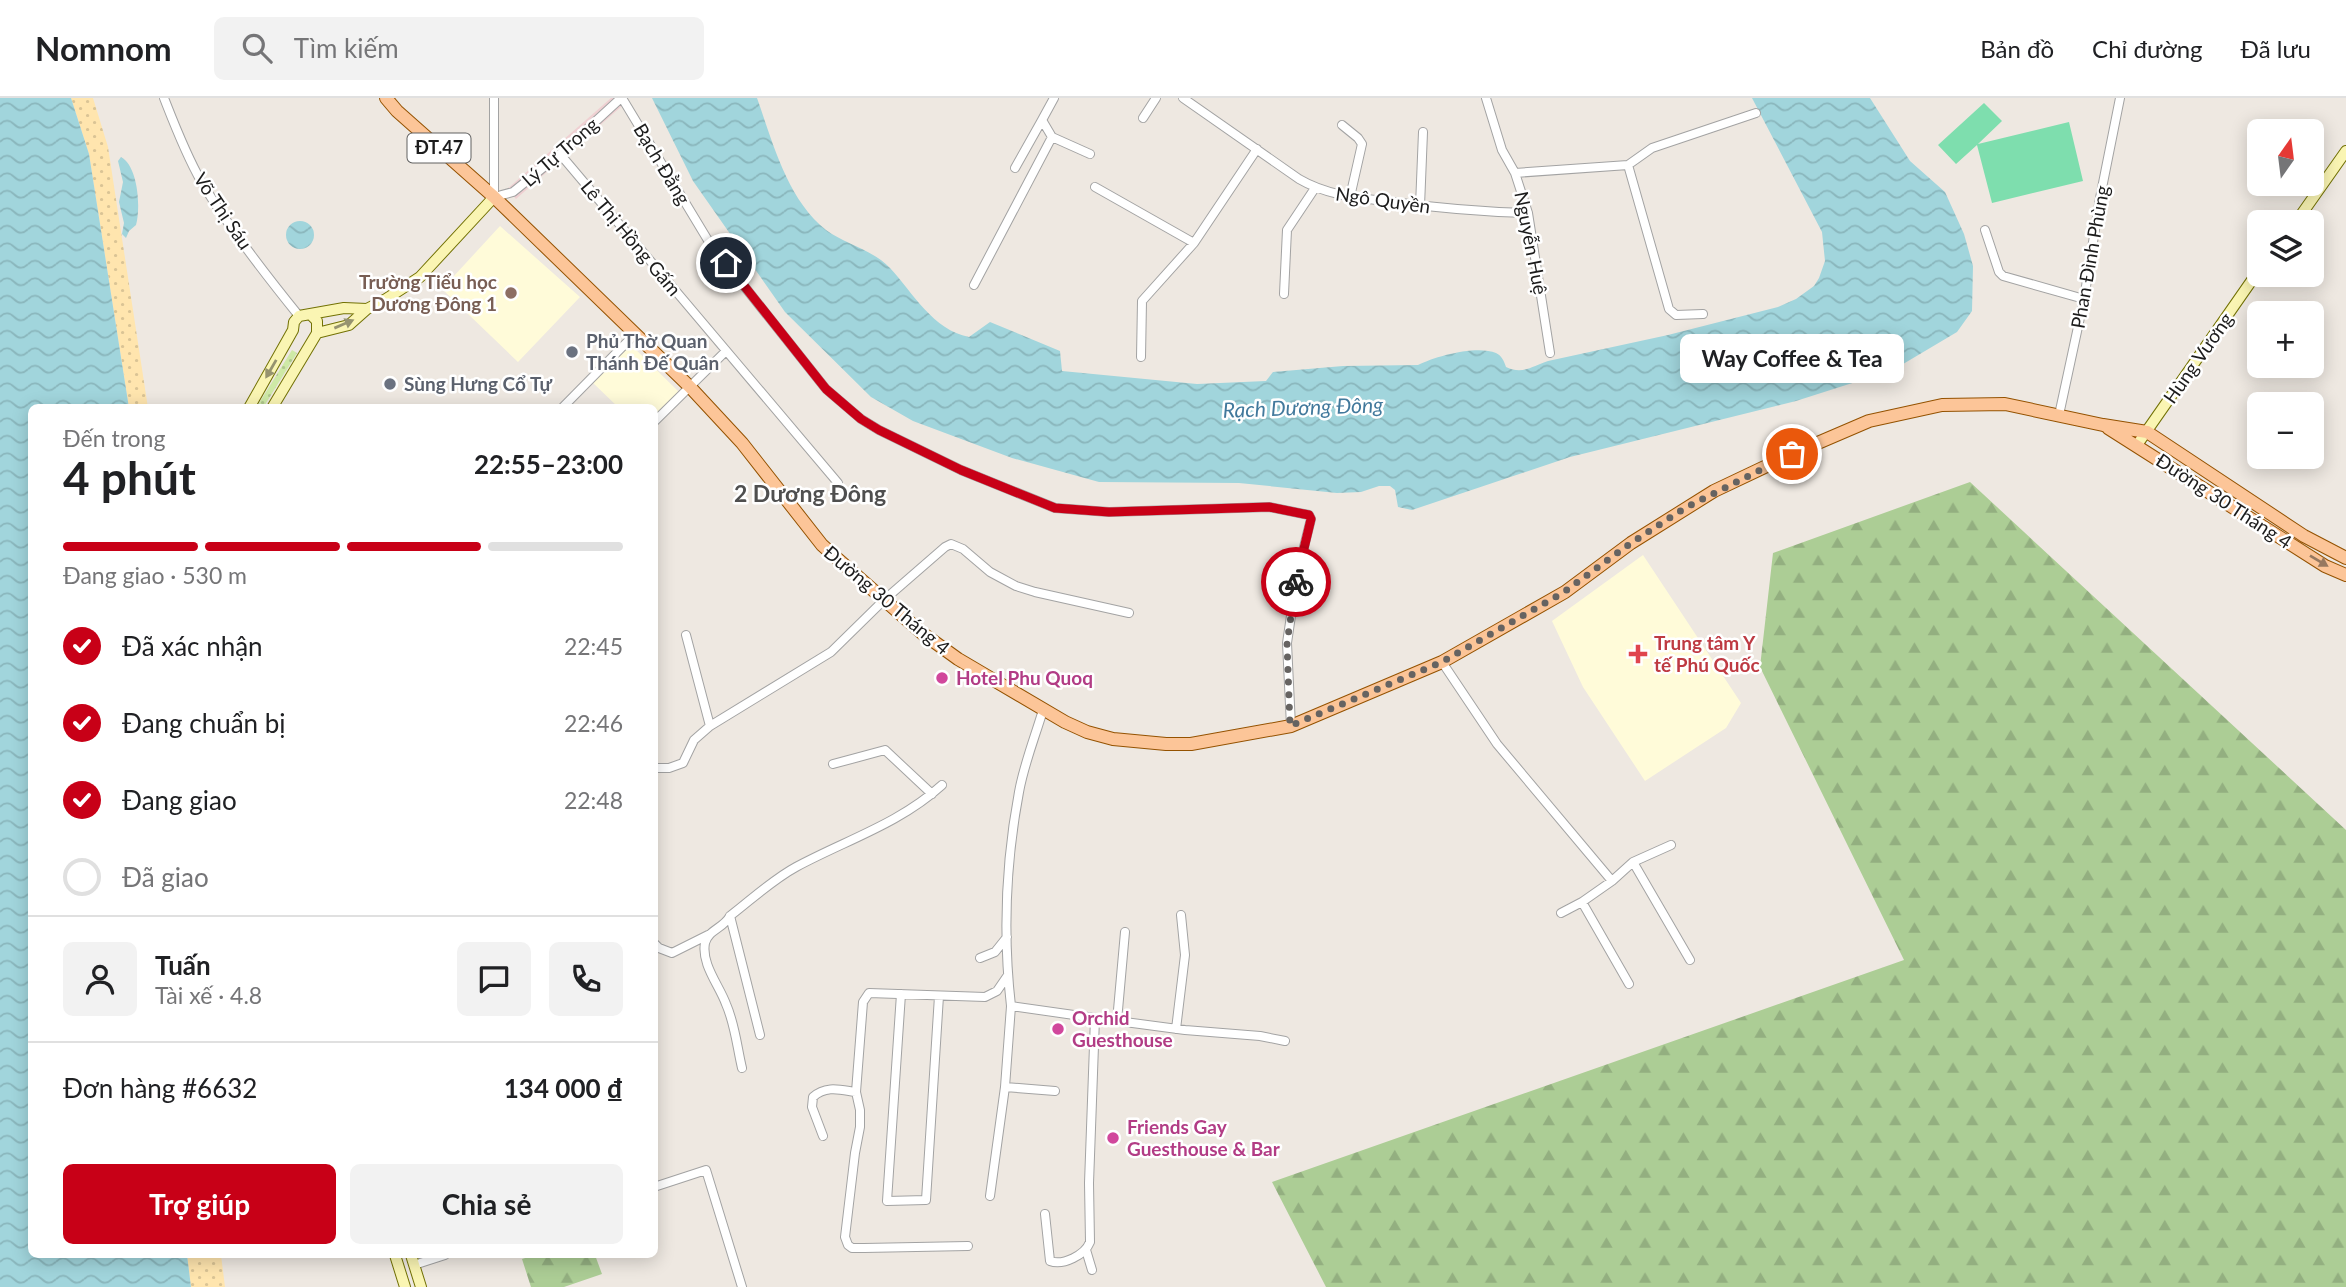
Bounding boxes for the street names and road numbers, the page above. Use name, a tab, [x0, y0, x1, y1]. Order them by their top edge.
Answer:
street label: Lý Tự Trọng	[517, 112, 603, 191]
street label: Bạch Đằng	[629, 119, 696, 209]
road number: ĐT.47	[408, 134, 471, 162]
street label: Võ Thị Sáu	[189, 168, 258, 254]
street label: Lê Thị Hồng Gấm	[576, 175, 686, 300]
street label: Ngô Quyền	[1334, 181, 1432, 218]
street label: Phan Đình Phùng	[2066, 183, 2113, 330]
street label: Nguyễn Huệ	[1510, 189, 1553, 296]
street label: Hùng Vương	[2158, 308, 2237, 408]
street label: Đường 30 Tháng 4	[2152, 448, 2296, 553]
street label: Đường 30 Tháng 4	[820, 540, 955, 659]

